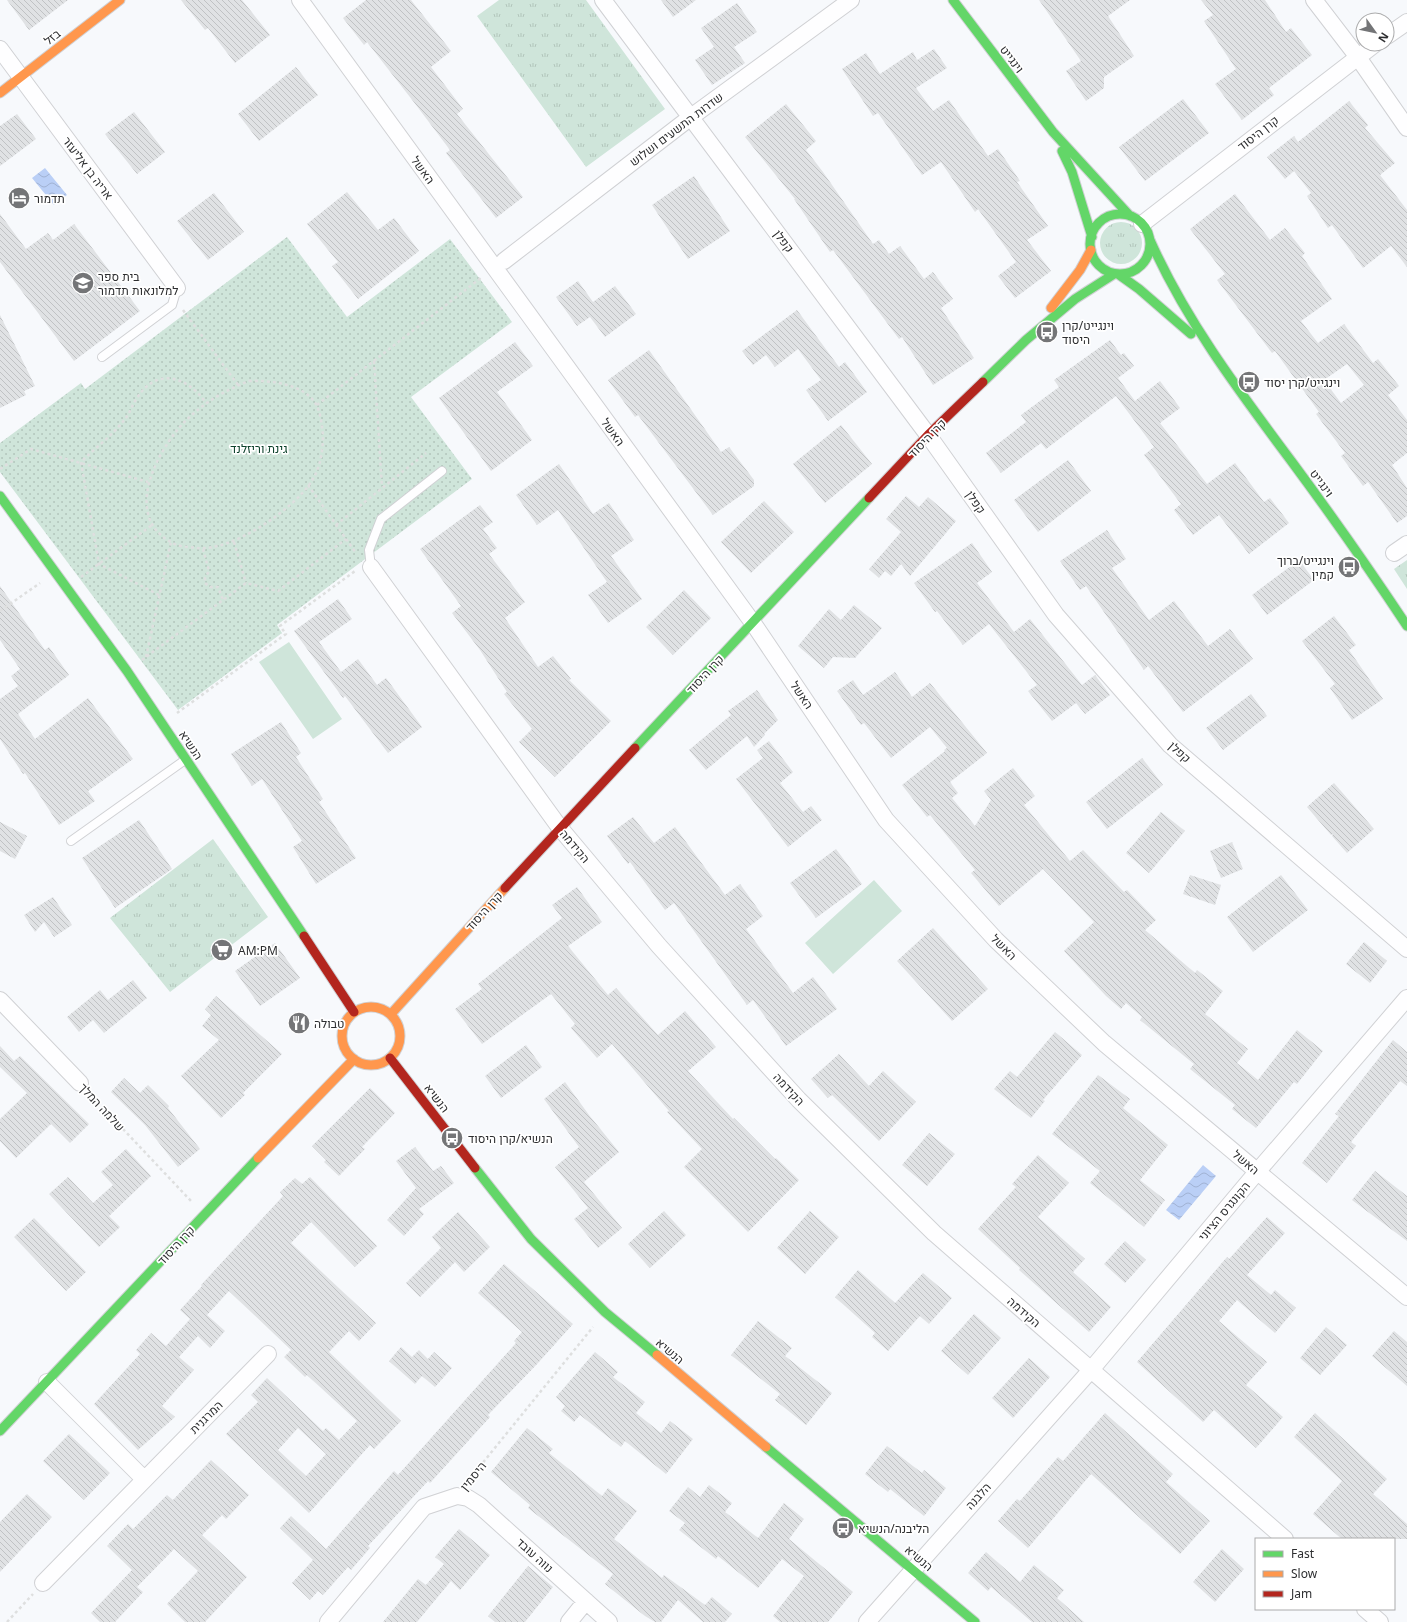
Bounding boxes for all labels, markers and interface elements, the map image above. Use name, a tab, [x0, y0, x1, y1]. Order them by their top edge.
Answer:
north arrow	[1355, 12, 1395, 52]
street label: בזל	[40, 25, 64, 49]
text: N	[1375, 30, 1393, 46]
street label: וינגייט	[996, 42, 1028, 76]
street label: שדרות התשעים ושלוש	[626, 88, 726, 170]
street label: קרן היסוד	[1234, 112, 1282, 154]
street label: אריה בן אליעזר	[59, 133, 117, 203]
street label: האשל	[407, 153, 439, 187]
hotel icon: תדמור	[6, 185, 32, 211]
place label: תדמור	[34, 190, 65, 207]
street label: קפלן	[770, 226, 798, 256]
place label: בית ספר למלונאות תדמור	[98, 268, 178, 299]
school or university icon: בית ספר למלונאות תדמור	[70, 270, 96, 296]
place label: וינגייט/קרן היסוד	[1062, 317, 1114, 348]
bus stop icon: וינגייט/קרן היסוד	[1034, 319, 1060, 345]
bus stop icon: וינגייט/קרן יסוד	[1236, 369, 1262, 395]
place label: וינגייט/קרן יסוד	[1264, 374, 1340, 391]
street label: האשל	[597, 415, 629, 449]
street label: קרן היסוד	[904, 415, 950, 461]
park label: גינת וריזלנד	[230, 440, 288, 457]
street label: וינגייט	[1306, 466, 1338, 500]
street label: קפלן	[962, 487, 990, 517]
place label: וינגייט/ברוך קמין	[1277, 552, 1334, 583]
bus stop icon: וינגייט/ברוך קמין	[1336, 554, 1362, 580]
street label: קרן היסוד	[682, 651, 728, 697]
street label: האשל	[786, 678, 818, 712]
street label: הנשיא	[175, 727, 207, 763]
street label: קפלן	[1165, 737, 1195, 767]
street label: הקידמה	[556, 826, 594, 866]
street label: קרן היסוד	[462, 887, 506, 935]
street label: האשל	[987, 930, 1021, 964]
supermarket icon: AM:PM	[209, 937, 235, 963]
place label: AM:PM	[238, 942, 278, 959]
restaurant icon: טבולה	[286, 1010, 312, 1036]
place label: טבולה	[314, 1015, 344, 1032]
street label: הקידמה	[769, 1069, 809, 1109]
street label: שלמה המלך	[75, 1079, 129, 1135]
street label: הנשיא	[420, 1080, 454, 1116]
bus stop icon: הנשיא/קרן היסוד	[439, 1125, 465, 1151]
place label: הנשיא/קרן היסוד	[468, 1130, 553, 1147]
street label: האשל	[1229, 1146, 1263, 1178]
street label: הקונגרס הציוני	[1194, 1178, 1254, 1244]
street label: קרן היסוד	[153, 1222, 199, 1268]
street label: הקידמה	[1004, 1293, 1044, 1331]
street label: הנשיא	[652, 1334, 688, 1368]
street label: המרגנית	[186, 1397, 226, 1437]
street label: היסמין	[456, 1458, 490, 1494]
street label: הלבנה	[961, 1479, 995, 1513]
bus stop icon: הליבנה/הנשיא	[830, 1515, 856, 1541]
place label: הליבנה/הנשיא	[858, 1520, 929, 1537]
street label: נווה עובד	[513, 1534, 557, 1576]
legend	[1255, 1538, 1395, 1610]
street label: הנשיא	[901, 1541, 937, 1575]
text: Fast	[1291, 1545, 1315, 1562]
text: Slow	[1291, 1565, 1318, 1582]
text: Jam	[1290, 1585, 1312, 1602]

